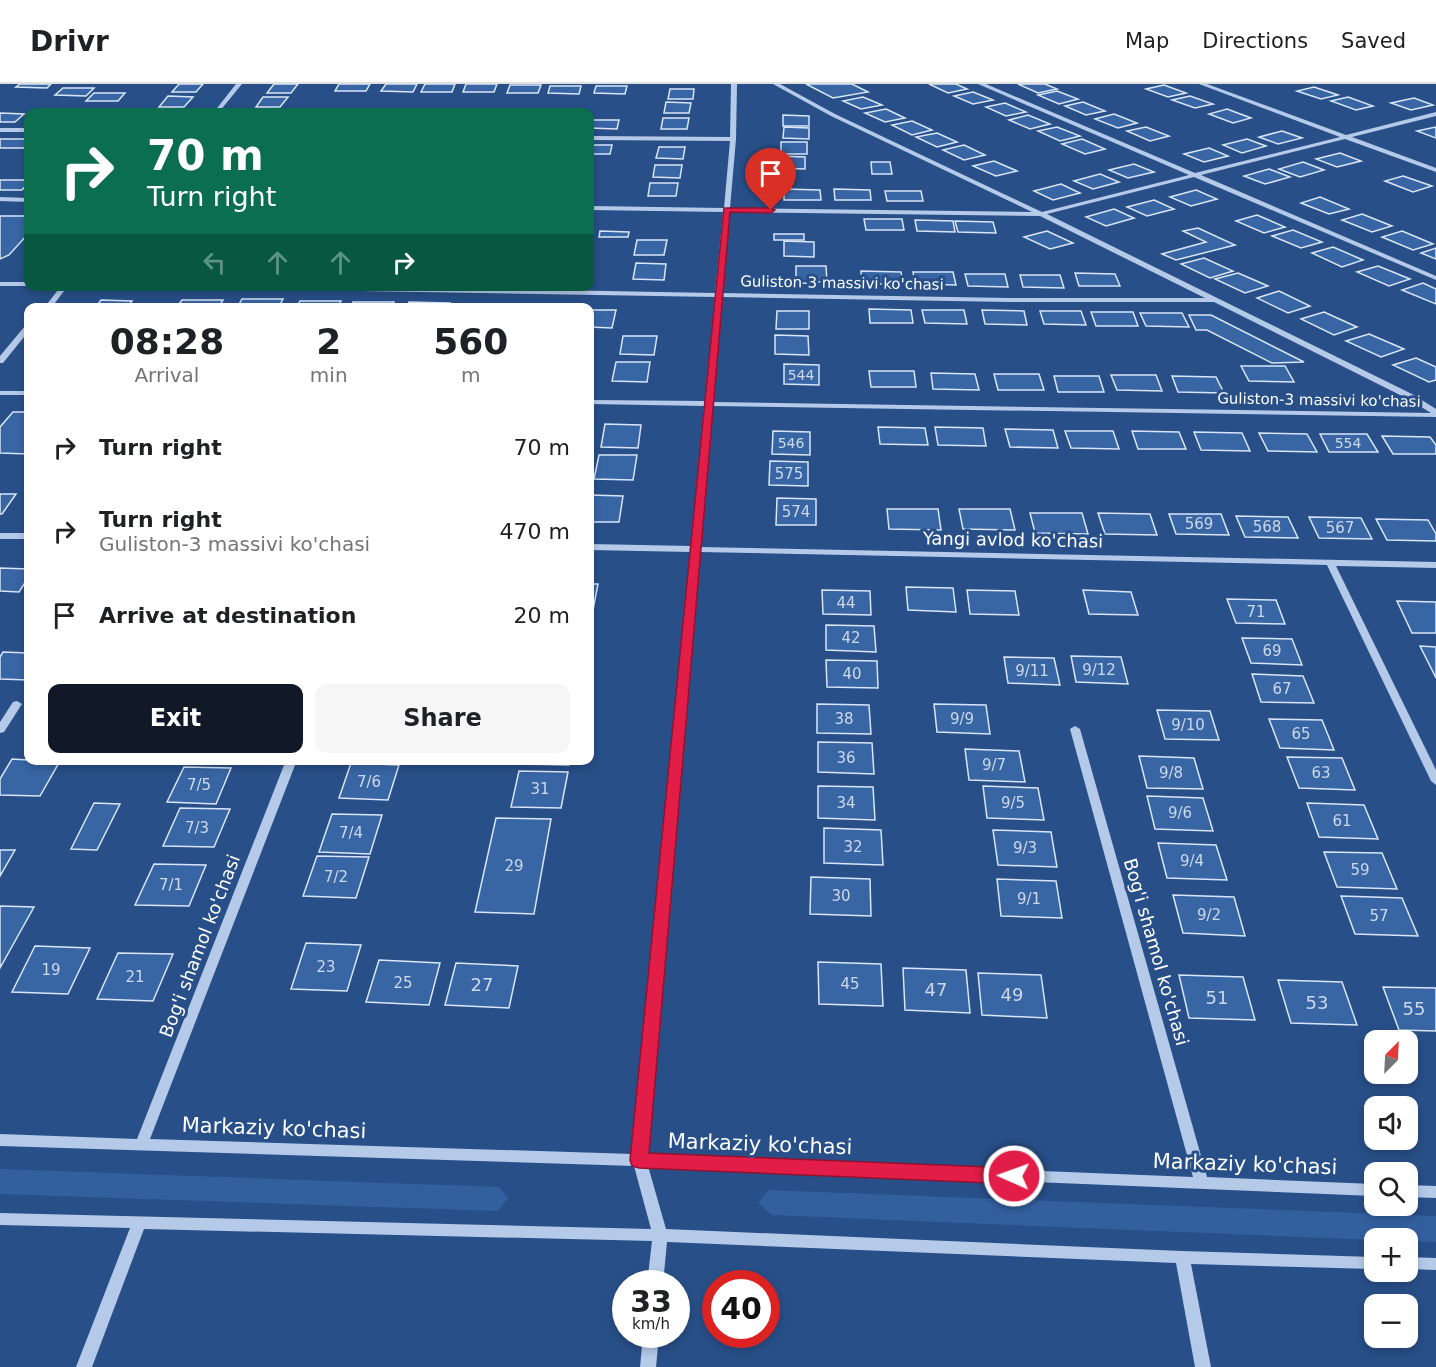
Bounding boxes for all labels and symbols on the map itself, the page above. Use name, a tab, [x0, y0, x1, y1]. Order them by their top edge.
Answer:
pin	[745, 148, 796, 210]
street label: Guliston-3 massivi ko'chasi	[740, 272, 944, 294]
house number: 544	[788, 367, 814, 383]
street label: Guliston-3 massivi ko'chasi	[1217, 389, 1421, 411]
house number: 546	[778, 435, 804, 451]
house number: 554	[1335, 435, 1361, 451]
house number: 575	[775, 465, 803, 483]
house number: 574	[782, 503, 810, 521]
house number: 569	[1185, 515, 1213, 533]
house number: 568	[1253, 518, 1281, 536]
house number: 567	[1326, 519, 1354, 537]
street label: Yangi avlod ko'chasi	[922, 527, 1103, 552]
house number: 44	[836, 594, 856, 612]
house number: 71	[1246, 603, 1266, 621]
house number: 42	[841, 629, 861, 647]
house number: 69	[1262, 642, 1282, 660]
house number: 9/12	[1082, 661, 1116, 679]
house number: 9/11	[1015, 662, 1049, 680]
house number: 40	[842, 665, 862, 683]
house number: 67	[1272, 680, 1292, 698]
house number: 38	[834, 710, 854, 728]
house number: 9/9	[950, 710, 974, 728]
house number: 9/10	[1171, 716, 1205, 734]
house number: 65	[1291, 725, 1311, 743]
house number: 36	[836, 749, 856, 767]
house number: 9/7	[982, 756, 1006, 774]
house number: 9/8	[1159, 764, 1183, 782]
house number: 63	[1311, 764, 1331, 782]
house number: 7/6	[357, 773, 381, 791]
house number: 7/5	[187, 776, 211, 794]
house number: 31	[530, 780, 550, 798]
house number: 34	[836, 794, 856, 812]
house number: 9/5	[1001, 794, 1025, 812]
house number: 9/6	[1168, 804, 1192, 822]
house number: 61	[1332, 812, 1352, 830]
house number: 7/3	[185, 819, 209, 837]
house number: 7/4	[339, 824, 363, 842]
house number: 32	[843, 838, 863, 856]
house number: 9/3	[1013, 839, 1037, 857]
street label: Bog'i shamol ko'chasi	[155, 851, 244, 1040]
house number: 9/4	[1180, 852, 1204, 870]
street label: Bog'i shamol ko'chasi	[1120, 856, 1193, 1048]
house number: 29	[504, 857, 524, 875]
house number: 59	[1350, 861, 1370, 879]
house number: 7/2	[324, 868, 348, 886]
house number: 7/1	[159, 876, 183, 894]
house number: 30	[831, 887, 851, 905]
house number: 9/1	[1017, 890, 1041, 908]
house number: 9/2	[1197, 906, 1221, 924]
house number: 57	[1369, 907, 1389, 925]
house number: 23	[316, 958, 336, 976]
house number: 19	[41, 961, 61, 979]
house number: 21	[125, 968, 145, 986]
house number: 25	[393, 974, 413, 992]
house number: 27	[471, 974, 493, 995]
house number: 45	[840, 975, 860, 993]
house number: 47	[925, 979, 947, 1000]
house number: 49	[1001, 984, 1023, 1005]
house number: 51	[1206, 987, 1228, 1008]
house number: 53	[1306, 992, 1328, 1013]
house number: 55	[1403, 998, 1425, 1019]
north arrow	[1364, 1030, 1418, 1084]
street label: Markaziy ko'chasi	[181, 1113, 367, 1143]
street label: Markaziy ko'chasi	[667, 1129, 853, 1159]
position arrow	[982, 1144, 1046, 1208]
street label: Markaziy ko'chasi	[1152, 1149, 1338, 1179]
speed limit sign: 40	[702, 1270, 780, 1348]

